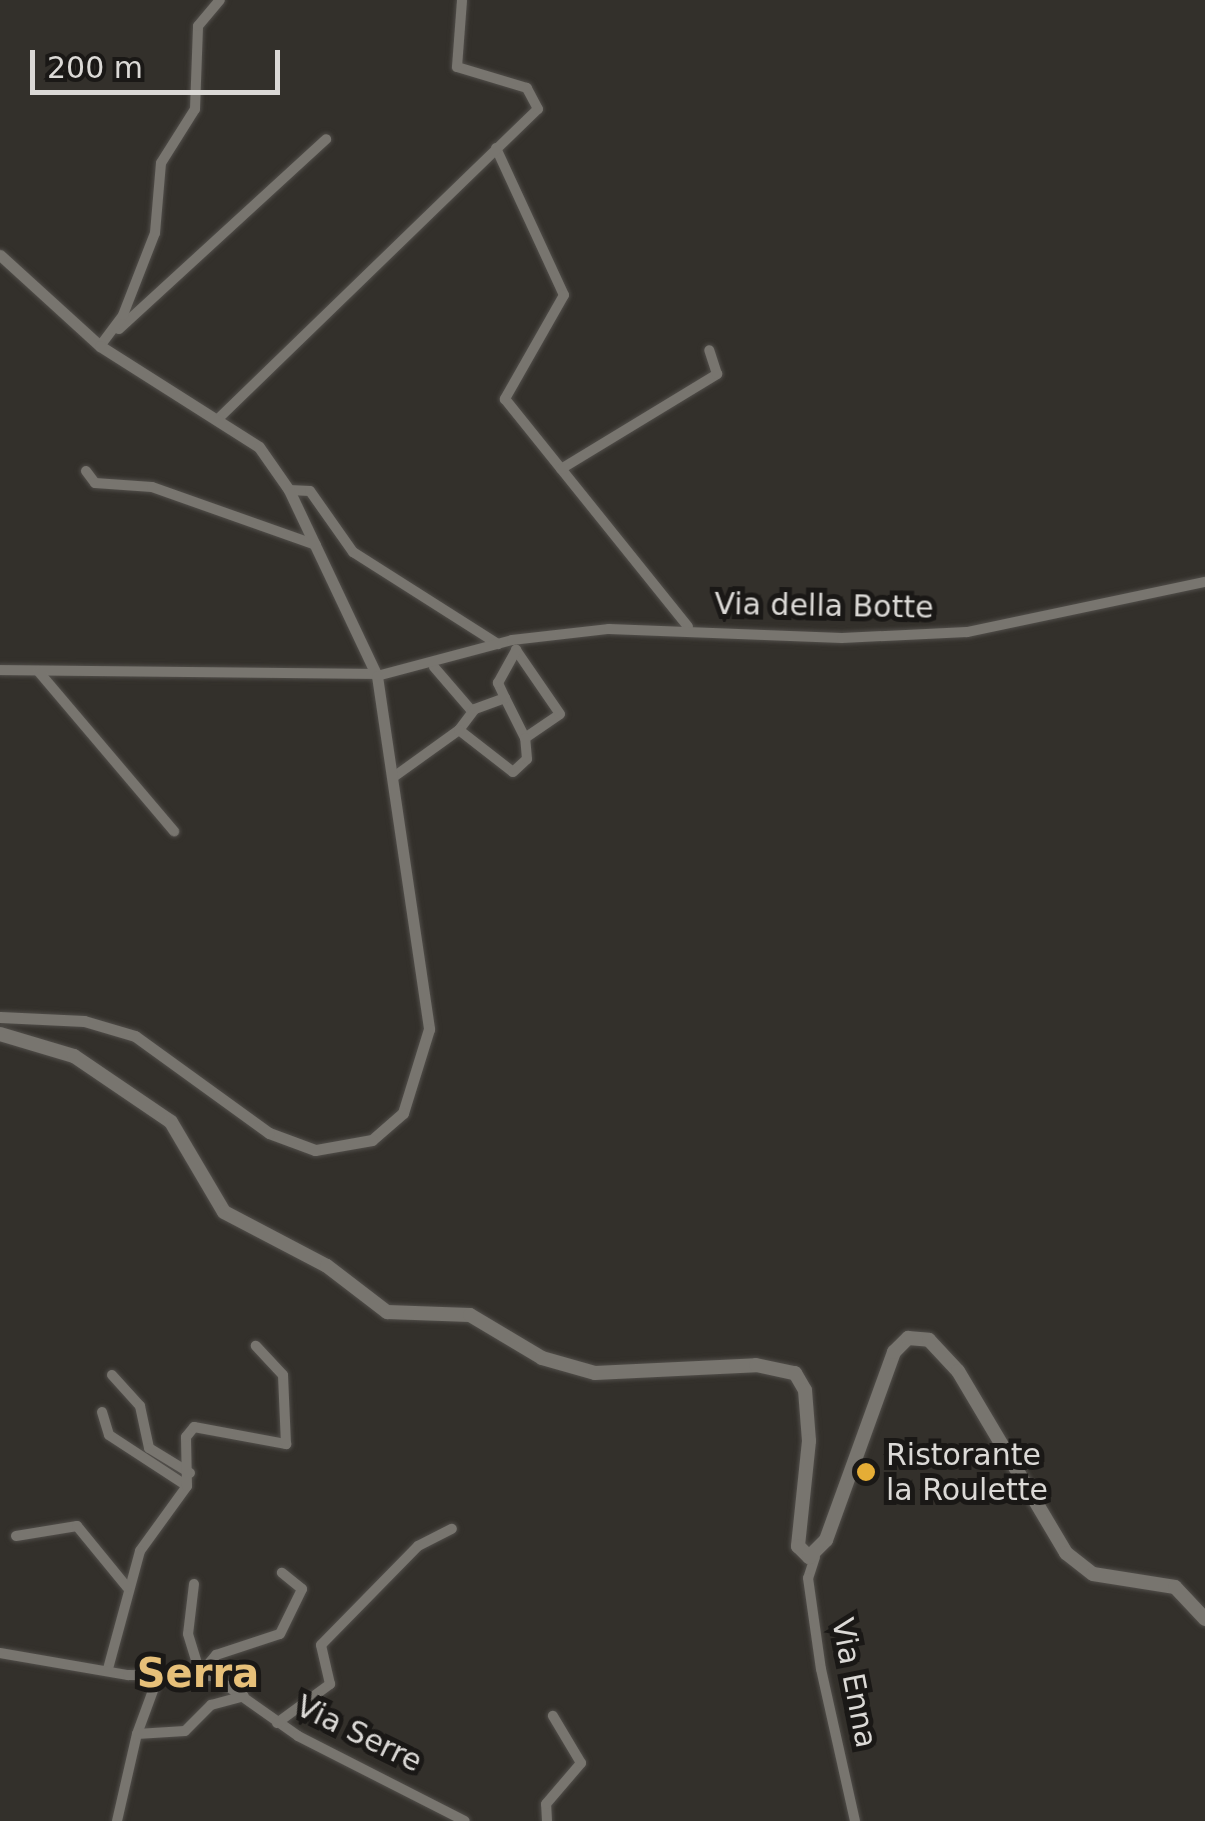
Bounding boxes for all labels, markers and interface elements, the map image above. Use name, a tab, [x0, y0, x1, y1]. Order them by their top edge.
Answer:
scale bar	[35, 30, 285, 92]
text: 200 m	[47, 50, 143, 85]
street label: Via della Botte	[714, 586, 934, 626]
place label: Ristorante la Roulette	[886, 1437, 1048, 1508]
marker: Ristorante la Roulette	[855, 1461, 877, 1483]
street label: Via Enna	[824, 1615, 884, 1751]
district label: Serra	[137, 1649, 259, 1697]
street label: Via Serre	[290, 1688, 428, 1780]

